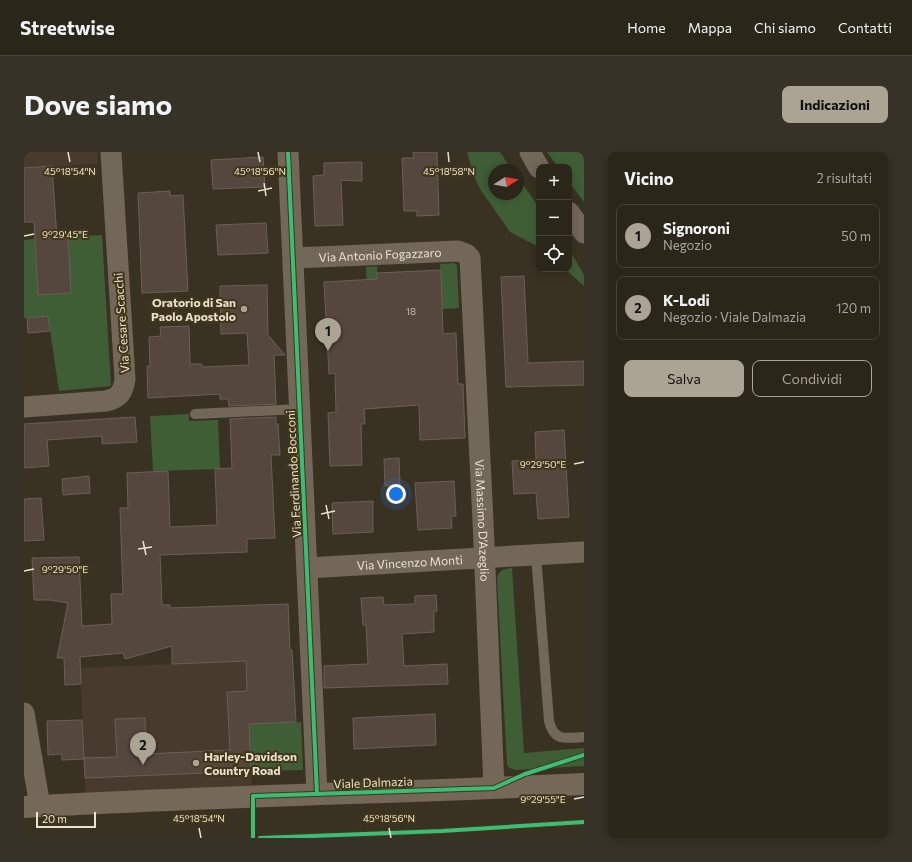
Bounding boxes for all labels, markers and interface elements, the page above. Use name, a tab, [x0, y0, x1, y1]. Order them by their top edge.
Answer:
text: Streetwise	[20, 16, 115, 39]
text: Home	[627, 19, 666, 36]
text: Mappa	[688, 19, 732, 36]
text: Chi siamo	[754, 19, 816, 36]
text: Contatti	[838, 19, 892, 36]
button: Indicazioni	[782, 86, 888, 123]
text: Dove siamo	[24, 87, 172, 121]
north arrow	[488, 164, 524, 200]
map controls	[536, 164, 572, 272]
button: +	[536, 164, 572, 200]
text: 45°18'54"N	[44, 165, 96, 177]
text: 45°18'56"N	[234, 165, 286, 177]
text: 45°18'58"N	[423, 165, 475, 177]
text: Vicino	[624, 168, 674, 189]
text: 2 risultati	[816, 170, 872, 186]
button: −	[536, 200, 572, 236]
text: Signoroni	[663, 219, 730, 237]
text: 9°29'45"E	[42, 228, 88, 240]
text: 1	[635, 228, 641, 244]
text: 50 m	[841, 228, 871, 244]
button: locate	[536, 236, 572, 272]
text: Negozio	[663, 237, 712, 253]
street label: Via Antonio Fogazzaro	[318, 245, 442, 264]
street label: Via Cesare Scacchi	[111, 272, 131, 374]
text: K-Lodi	[663, 291, 710, 309]
place label: Oratorio di San Paolo Apostolo	[151, 295, 236, 323]
text: 2	[634, 300, 642, 316]
text: 120 m	[836, 300, 871, 316]
marker: Oratorio di San Paolo Apostolo	[239, 304, 249, 314]
house number: 18	[406, 305, 416, 317]
text: Negozio · Viale Dalmazia	[663, 309, 806, 325]
pin: 1	[315, 318, 341, 351]
button: Salva	[624, 360, 744, 397]
button: Condividi	[752, 360, 872, 397]
street label: Via Ferdinando Bocconi	[283, 410, 303, 538]
text: 9°29'50"E	[520, 458, 566, 470]
street label: Via Massimo D’Azeglio	[473, 459, 492, 582]
your location	[386, 484, 406, 504]
street label: Via Vincenzo Monti	[356, 552, 463, 572]
text: 9°29'50"E	[42, 563, 88, 575]
pin: 2	[130, 732, 156, 765]
place label: Harley-Davidson Country Road	[204, 749, 297, 777]
marker: Harley-Davidson Country Road	[191, 758, 201, 768]
street label: Viale Dalmazia	[333, 774, 413, 790]
text: 9°29'55"E	[520, 793, 566, 805]
scale bar	[36, 810, 96, 829]
text: 20 m	[42, 812, 67, 825]
text: 45°18'54"N	[173, 812, 225, 824]
text: 45°18'56"N	[363, 812, 415, 824]

